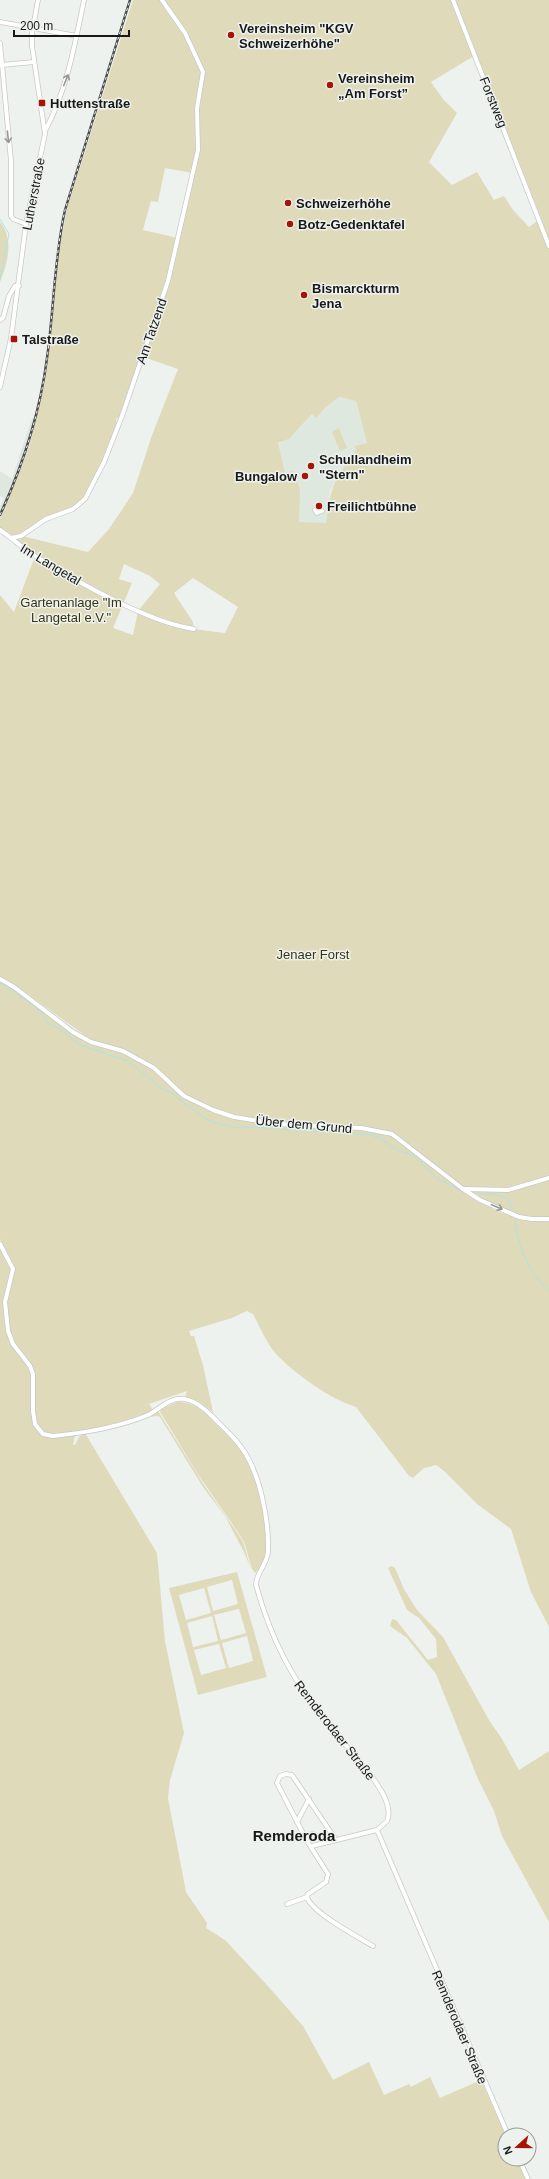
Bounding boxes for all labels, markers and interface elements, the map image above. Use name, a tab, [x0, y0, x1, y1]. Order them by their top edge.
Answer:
scale bar	[14, 12, 129, 38]
text: 200 m	[20, 19, 53, 33]
place label: Vereinsheim "KGV Schweizerhöhe"	[239, 21, 354, 51]
marker: Vereinsheim "KGV Schweizerhöhe"	[226, 30, 236, 40]
place label: Vereinsheim „Am Forst”	[338, 71, 415, 101]
one-way arrow	[62, 75, 70, 87]
street label: Forstweg	[477, 75, 511, 130]
marker: Vereinsheim „Am Forst”	[325, 80, 335, 90]
place label: Huttenstraße	[50, 96, 130, 111]
marker: Huttenstraße	[37, 98, 47, 108]
one-way arrow	[5, 130, 12, 143]
street label: Lutherstraße	[19, 156, 48, 232]
place label: Schweizerhöhe	[296, 196, 391, 211]
marker: Schweizerhöhe	[283, 198, 293, 208]
place label: Botz-Gedenktafel	[298, 217, 405, 232]
marker: Botz-Gedenktafel	[285, 219, 295, 229]
place label: Bismarckturm Jena	[312, 281, 399, 311]
marker: Bismarckturm Jena	[299, 290, 309, 300]
street label: Am Tatzend	[133, 296, 170, 366]
place label: Talstraße	[22, 332, 79, 347]
marker: Talstraße	[9, 334, 19, 344]
place label: Schullandheim "Stern"	[319, 452, 411, 482]
marker: Schullandheim "Stern"	[306, 461, 316, 471]
place label: Bungalow	[235, 469, 298, 484]
marker: Bungalow	[300, 471, 310, 481]
place label: Freilichtbühne	[327, 499, 417, 514]
marker: Freilichtbühne	[314, 501, 324, 511]
street label: Im Langetal	[18, 541, 84, 588]
park label: Gartenanlage "Im Langetal e.V."	[20, 595, 122, 625]
park label: Jenaer Forst	[277, 947, 350, 962]
street label: Über dem Grund	[255, 1113, 353, 1136]
one-way arrow	[491, 1204, 503, 1212]
street label: Remderodaer Straße	[291, 1678, 378, 1783]
district label: Remderoda	[253, 1827, 336, 1844]
street label: Remderodaer Straße	[429, 1968, 490, 2086]
north arrow	[497, 2127, 537, 2167]
text: N	[501, 2145, 515, 2156]

